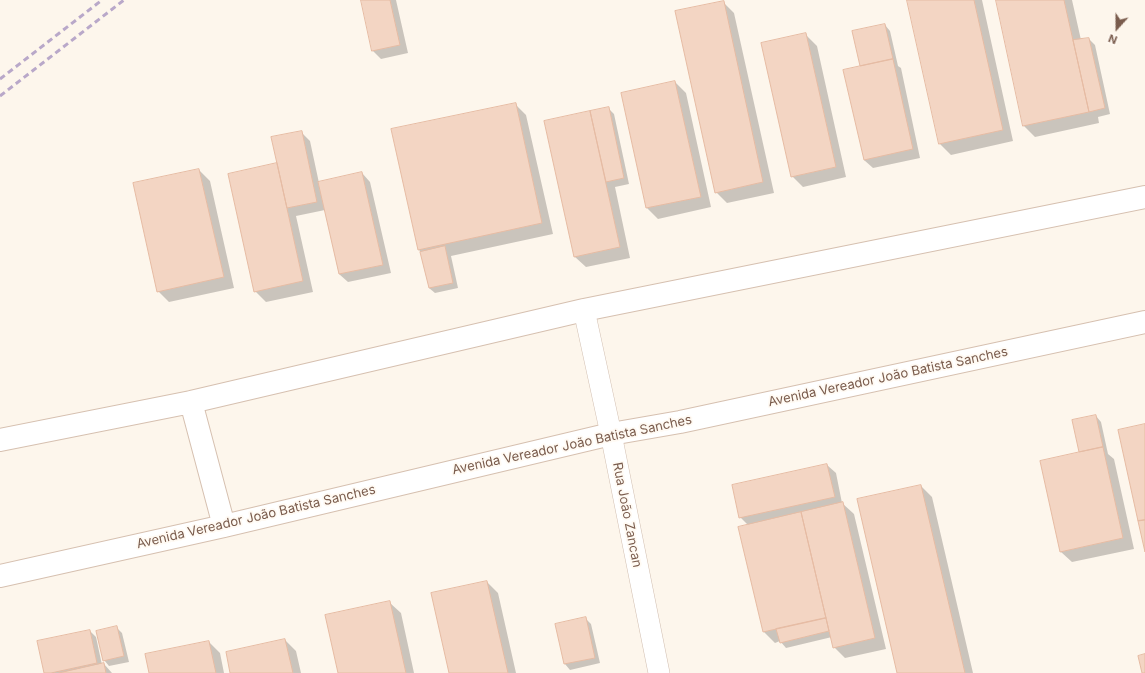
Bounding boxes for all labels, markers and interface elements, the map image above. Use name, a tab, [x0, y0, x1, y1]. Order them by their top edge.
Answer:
north arrow	[1097, 8, 1137, 48]
text: N	[1106, 31, 1119, 47]
street label: Avenida Vereador João Batista Sanches	[767, 344, 1009, 410]
street label: Avenida Vereador João Batista Sanches	[451, 412, 693, 478]
street label: Rua João Zancan	[609, 461, 645, 569]
street label: Avenida Vereador João Batista Sanches	[135, 482, 377, 552]

